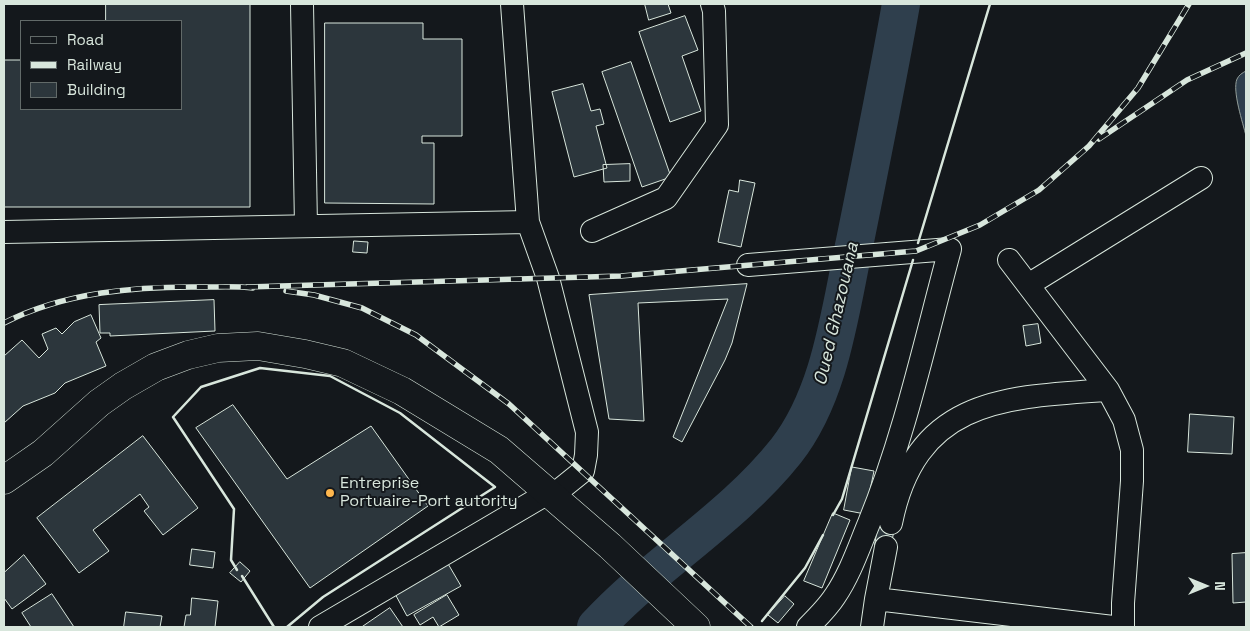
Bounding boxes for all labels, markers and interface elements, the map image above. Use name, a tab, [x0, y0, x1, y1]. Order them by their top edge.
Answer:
legend	[20, 20, 182, 110]
text: Road	[67, 30, 104, 49]
text: Railway	[67, 55, 122, 74]
text: Building	[67, 80, 126, 99]
water label: Oued Ghazouana	[810, 240, 864, 388]
place label: Entreprise Portuaire-Port autority	[340, 474, 518, 512]
marker: Entreprise Portuaire-Port autority	[324, 487, 336, 499]
north arrow	[1180, 561, 1230, 611]
text: N	[1211, 581, 1229, 591]

